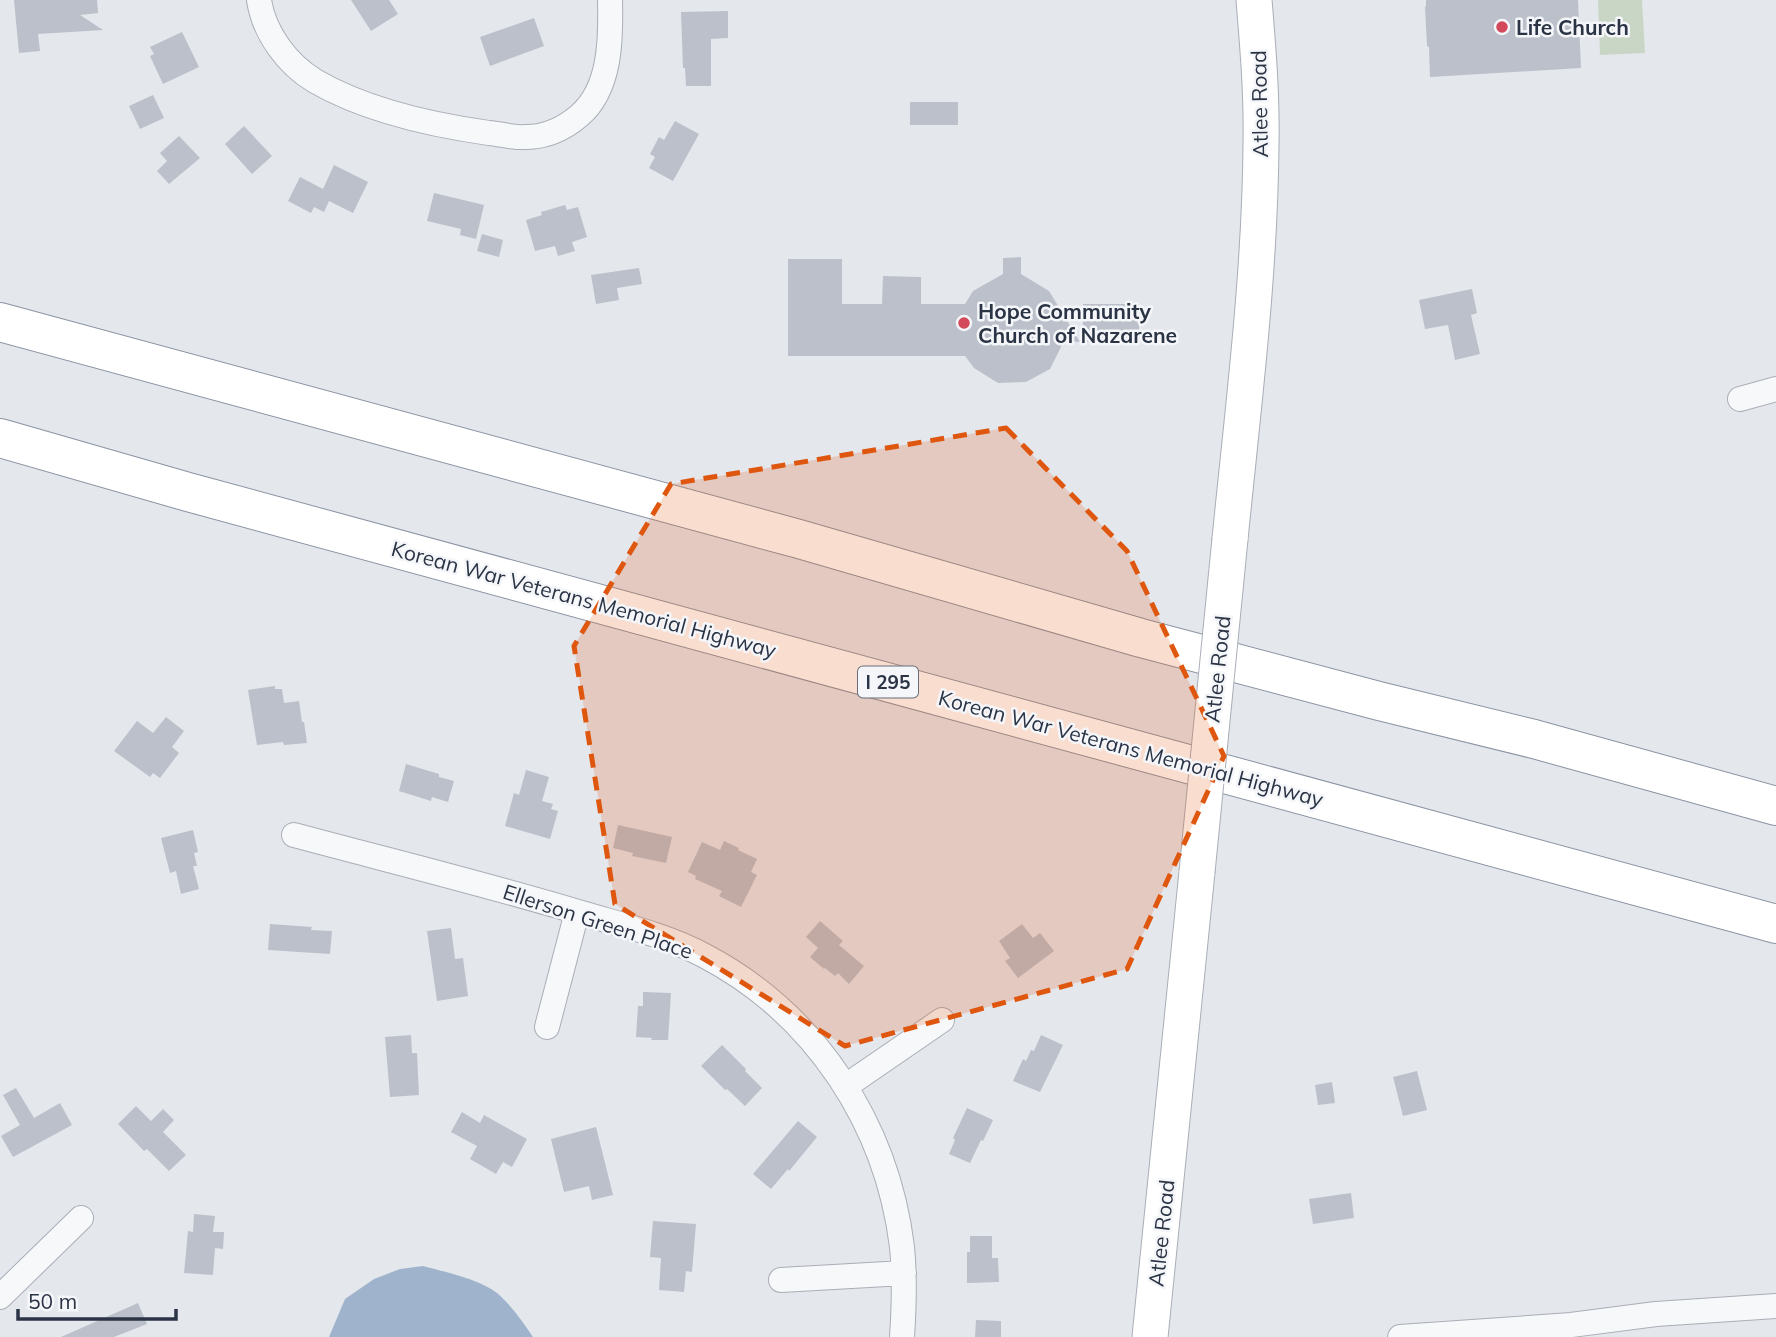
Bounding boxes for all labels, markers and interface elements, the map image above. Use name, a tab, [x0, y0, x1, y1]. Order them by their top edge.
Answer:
place label: Life Church	[1516, 14, 1629, 40]
marker: Life Church	[1494, 19, 1510, 35]
street label: Atlee Road	[1245, 50, 1273, 158]
place label: Hope Community Church of Nazarene	[978, 298, 1177, 348]
marker: Hope Community Church of Nazarene	[956, 315, 972, 331]
street label: Korean War Veterans Memorial Highway	[389, 535, 779, 663]
street label: Atlee Road	[1198, 614, 1236, 724]
road number: I 295	[858, 666, 918, 698]
street label: Korean War Veterans Memorial Highway	[936, 684, 1326, 812]
street label: Ellerson Green Place	[500, 878, 696, 964]
street label: Atlee Road	[1142, 1178, 1180, 1288]
scale bar	[18, 1278, 175, 1322]
text: 50 m	[28, 1288, 77, 1314]

